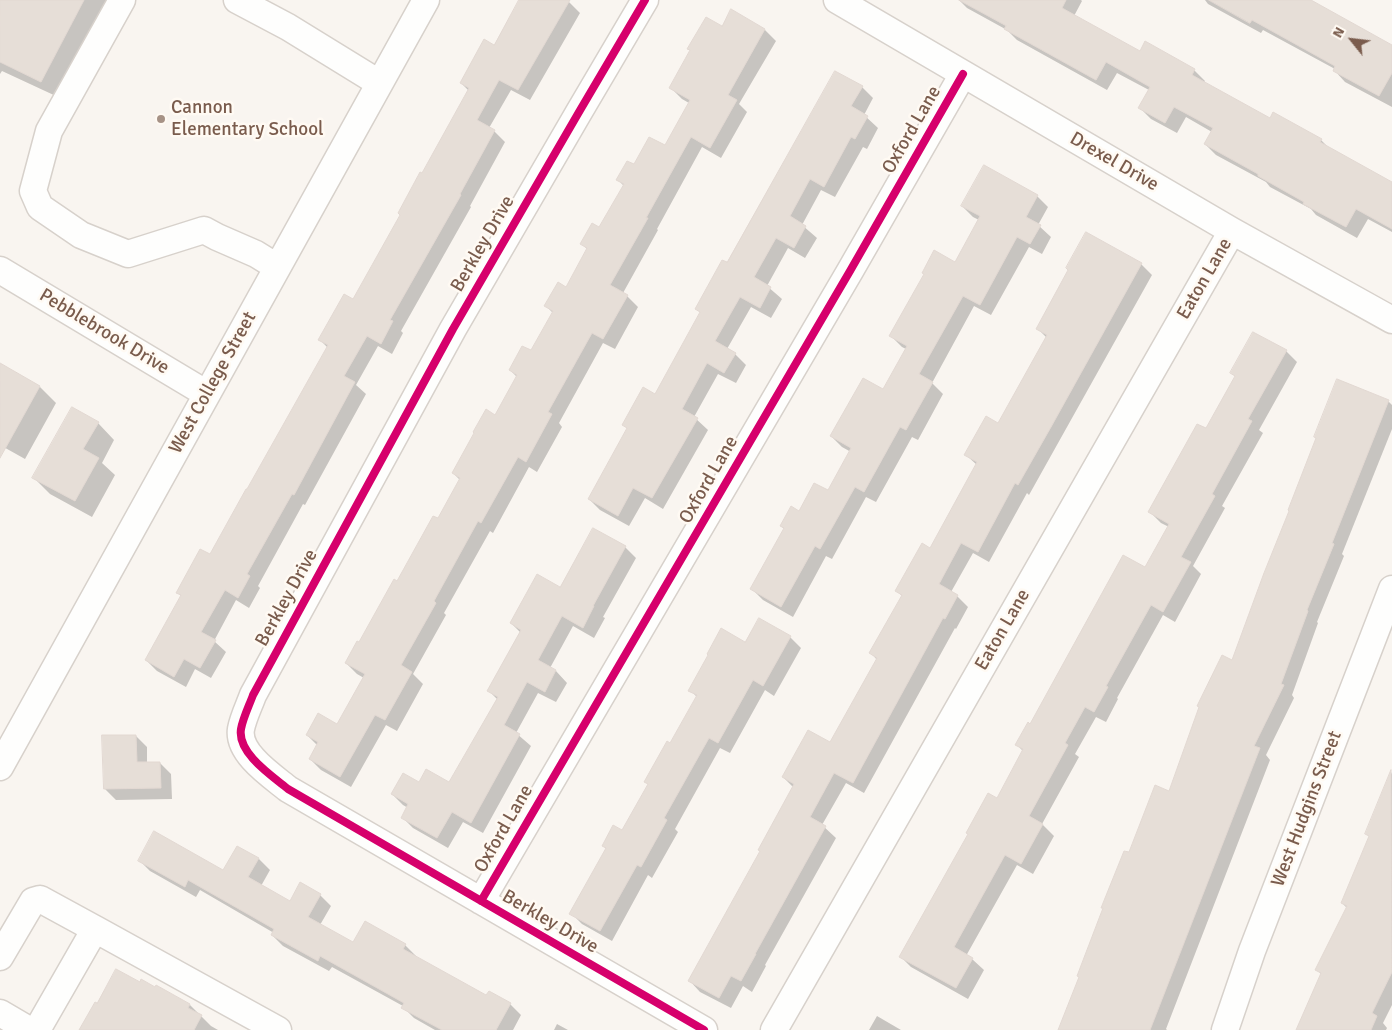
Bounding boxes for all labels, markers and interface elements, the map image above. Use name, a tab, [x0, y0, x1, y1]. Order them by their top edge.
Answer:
north arrow	[1327, 15, 1377, 65]
text: N	[1329, 24, 1348, 41]
street label: Oxford Lane	[878, 82, 946, 178]
place label: Cannon Elementary School	[171, 97, 324, 141]
marker: Cannon Elementary School	[155, 113, 167, 125]
street label: Drexel Drive	[1066, 127, 1162, 197]
street label: Berkley Drive	[446, 192, 520, 296]
street label: Eaton Lane	[1173, 234, 1237, 324]
street label: Pebblebrook Drive	[35, 284, 173, 380]
street label: West College Street	[165, 308, 261, 458]
street label: Oxford Lane	[675, 432, 743, 528]
street label: Berkley Drive	[251, 545, 323, 651]
street label: Eaton Lane	[971, 585, 1035, 675]
street label: West Hudgins Street	[1267, 728, 1347, 890]
street label: Oxford Lane	[470, 781, 538, 877]
street label: Berkley Drive	[498, 885, 602, 959]

